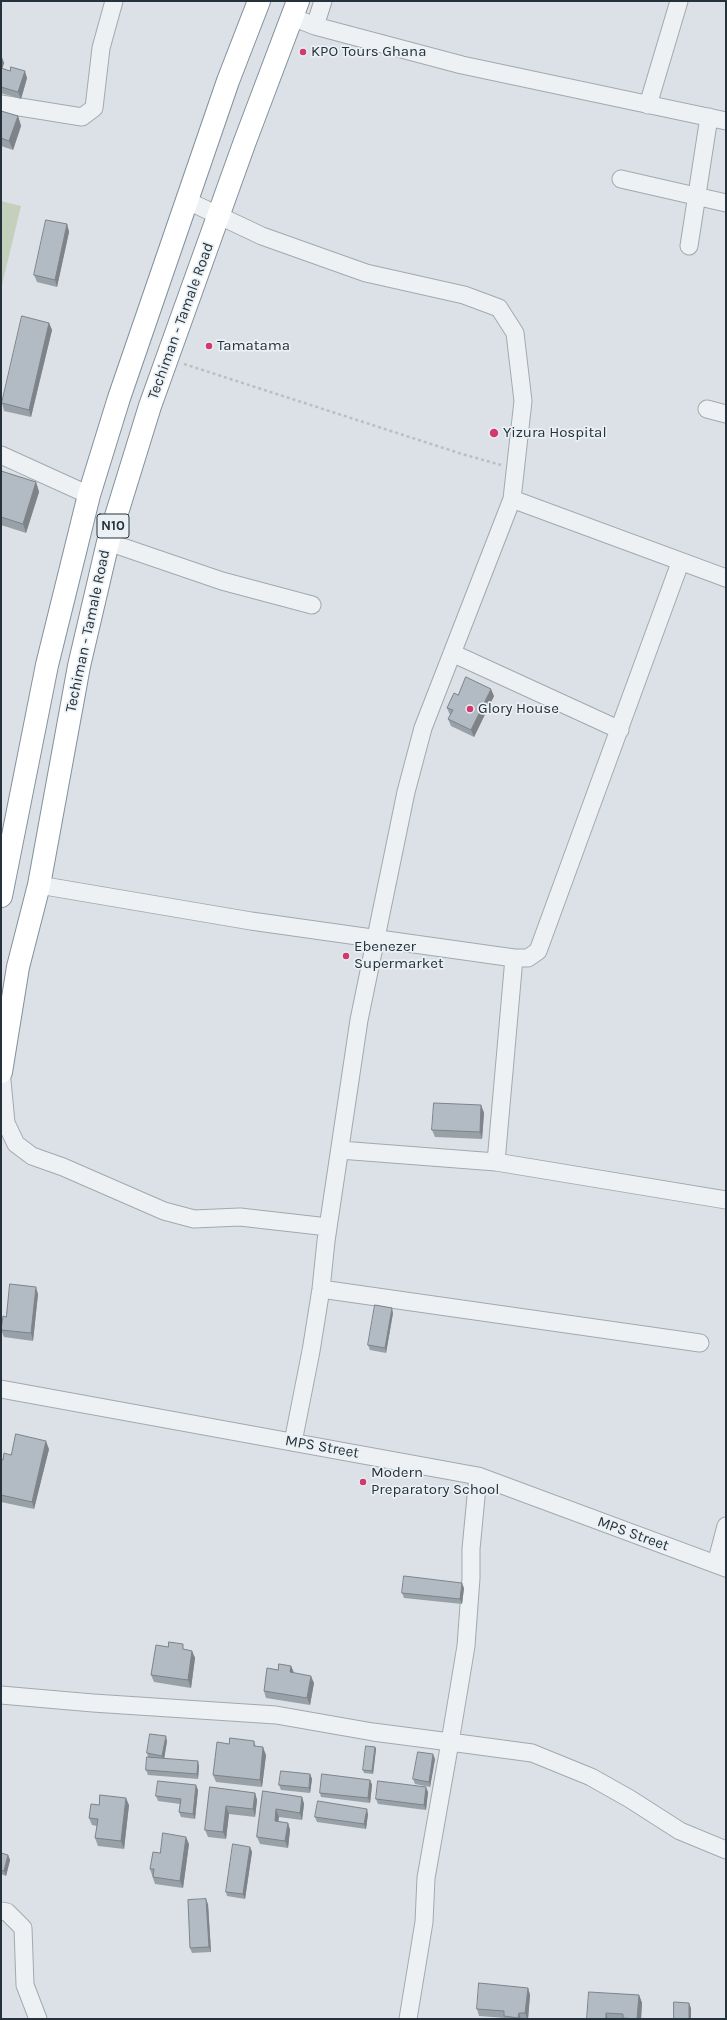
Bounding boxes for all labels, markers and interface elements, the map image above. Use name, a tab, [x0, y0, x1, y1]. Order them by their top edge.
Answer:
place label: KPO Tours Ghana	[311, 43, 426, 61]
marker: KPO Tours Ghana	[298, 47, 308, 57]
street label: Techiman - Tamale Road	[144, 240, 218, 402]
place label: Tamatama	[217, 337, 290, 355]
marker: Tamatama	[204, 341, 214, 351]
place label: Yizura Hospital	[503, 424, 607, 442]
marker: Yizura Hospital	[488, 427, 500, 439]
road number: N10	[97, 514, 129, 538]
street label: Techiman - Tamale Road	[62, 548, 114, 714]
place label: Glory House	[478, 700, 559, 718]
marker: Glory House	[465, 704, 475, 714]
place label: Ebenezer Supermarket	[354, 938, 444, 973]
marker: Ebenezer Supermarket	[341, 951, 351, 961]
street label: MPS Street	[284, 1432, 360, 1462]
place label: Modern Preparatory School	[371, 1464, 499, 1499]
marker: Modern Preparatory School	[358, 1477, 368, 1487]
street label: MPS Street	[595, 1513, 671, 1555]

